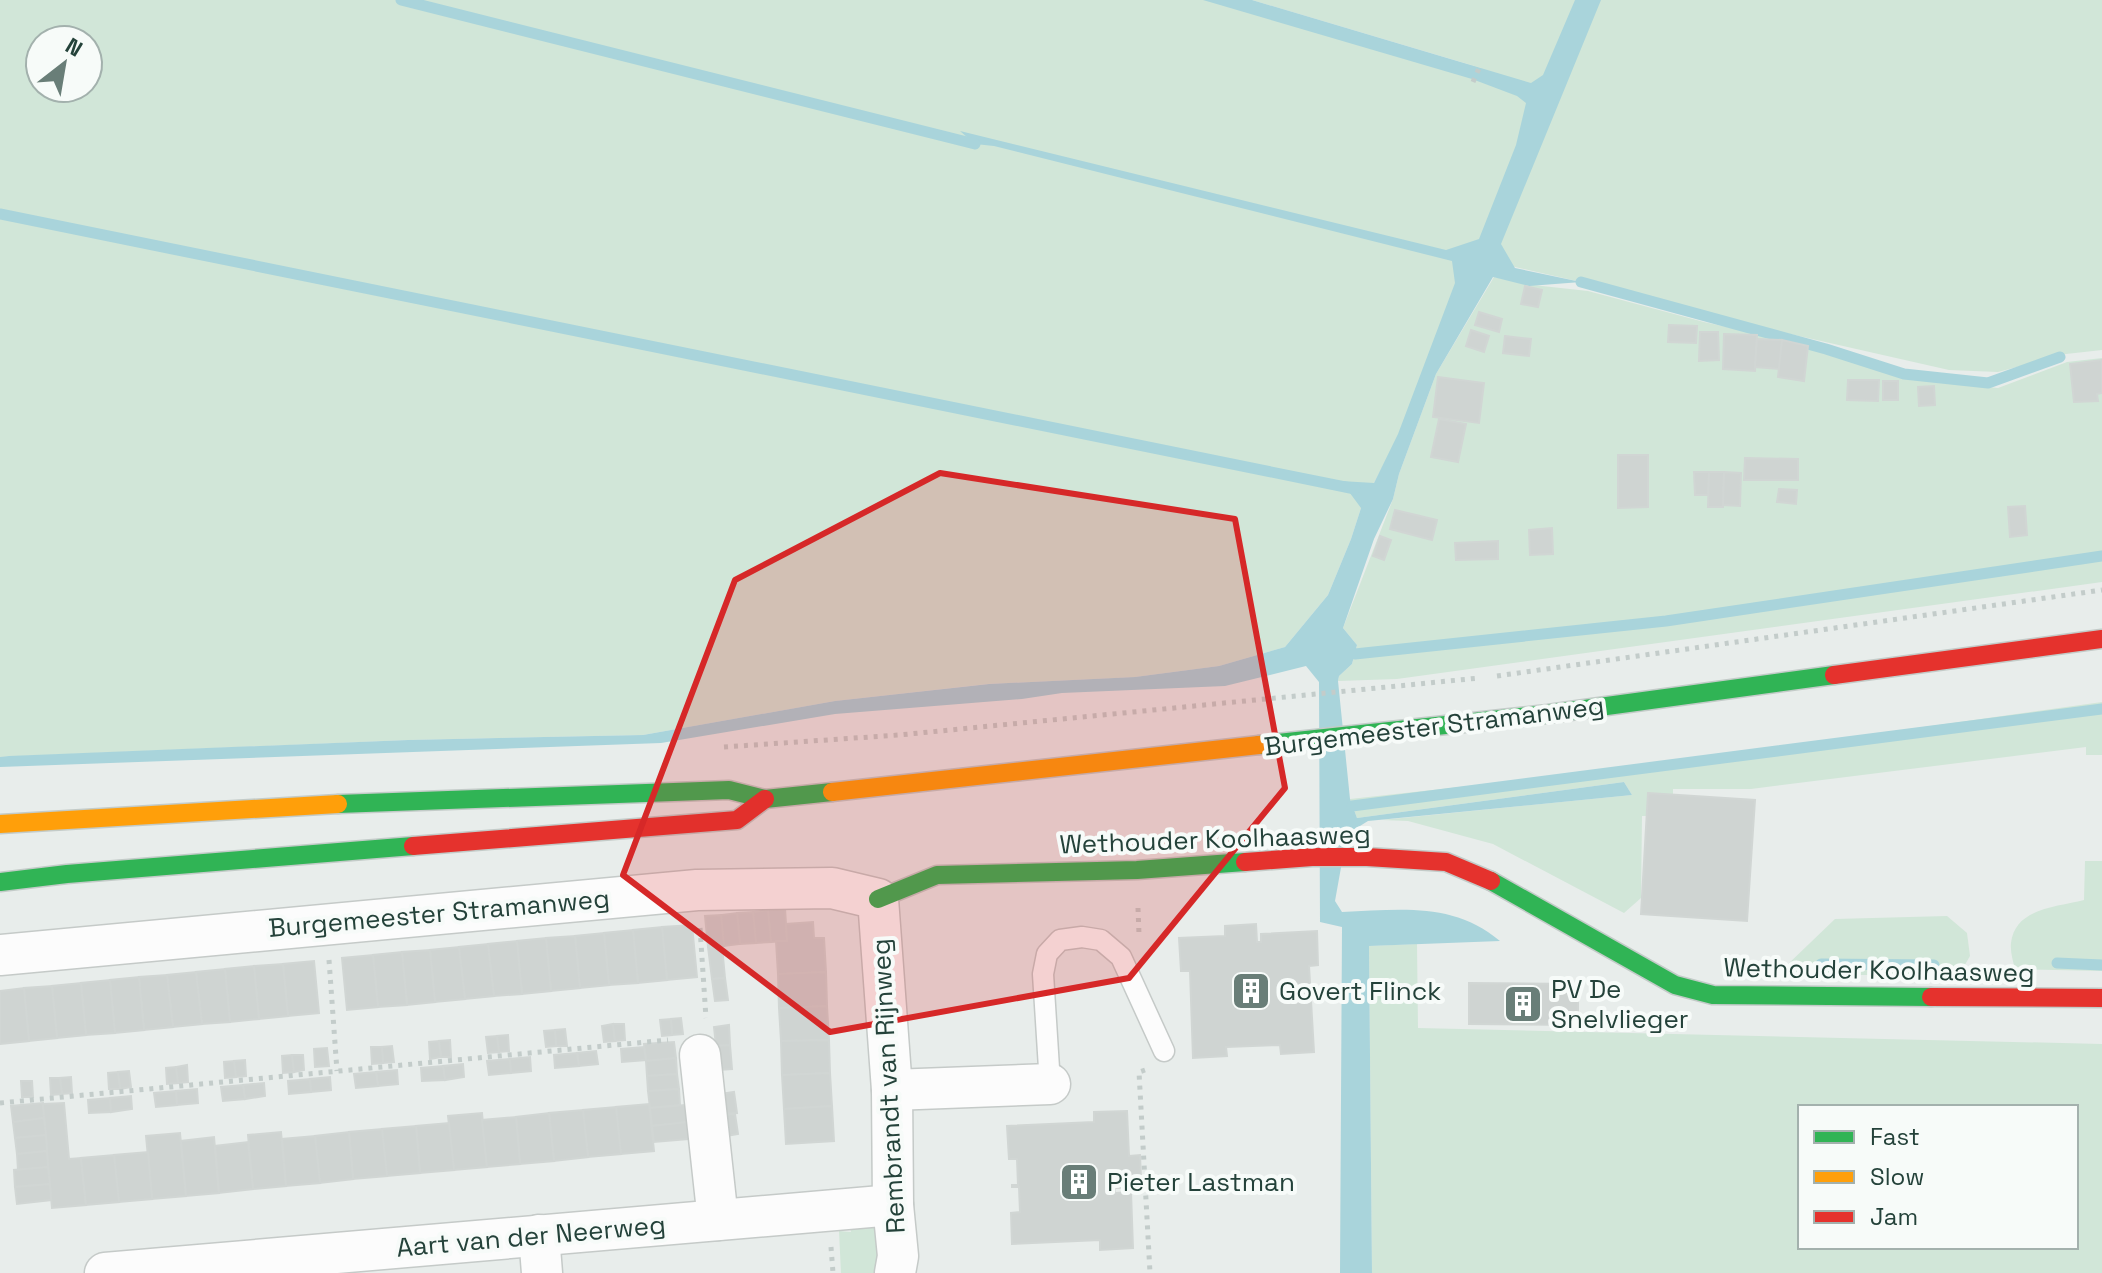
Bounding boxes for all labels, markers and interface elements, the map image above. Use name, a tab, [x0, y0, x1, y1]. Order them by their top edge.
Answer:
north arrow	[24, 24, 104, 104]
text: N	[61, 31, 88, 63]
street label: Burgemeester Stramanweg	[1262, 688, 1606, 764]
street label: Wethouder Koolhaasweg	[1059, 817, 1371, 861]
street label: Burgemeester Stramanweg	[267, 881, 611, 945]
street label: Rembrandt van Rijnweg	[863, 938, 913, 1234]
street label: Wethouder Koolhaasweg	[1723, 950, 2035, 990]
building icon: Govert Flinck	[1230, 970, 1272, 1012]
place label: PV De Snelvlieger	[1551, 972, 1689, 1036]
place label: Govert Flinck	[1279, 974, 1441, 1008]
building icon: PV De Snelvlieger	[1502, 983, 1544, 1025]
legend	[1798, 1105, 2078, 1249]
text: Fast	[1870, 1121, 1920, 1152]
building icon: Pieter Lastman	[1058, 1161, 1100, 1203]
text: Slow	[1870, 1161, 1924, 1192]
place label: Pieter Lastman	[1107, 1165, 1295, 1199]
text: Jam	[1870, 1201, 1918, 1232]
street label: Aart van der Neerweg	[395, 1207, 667, 1265]

